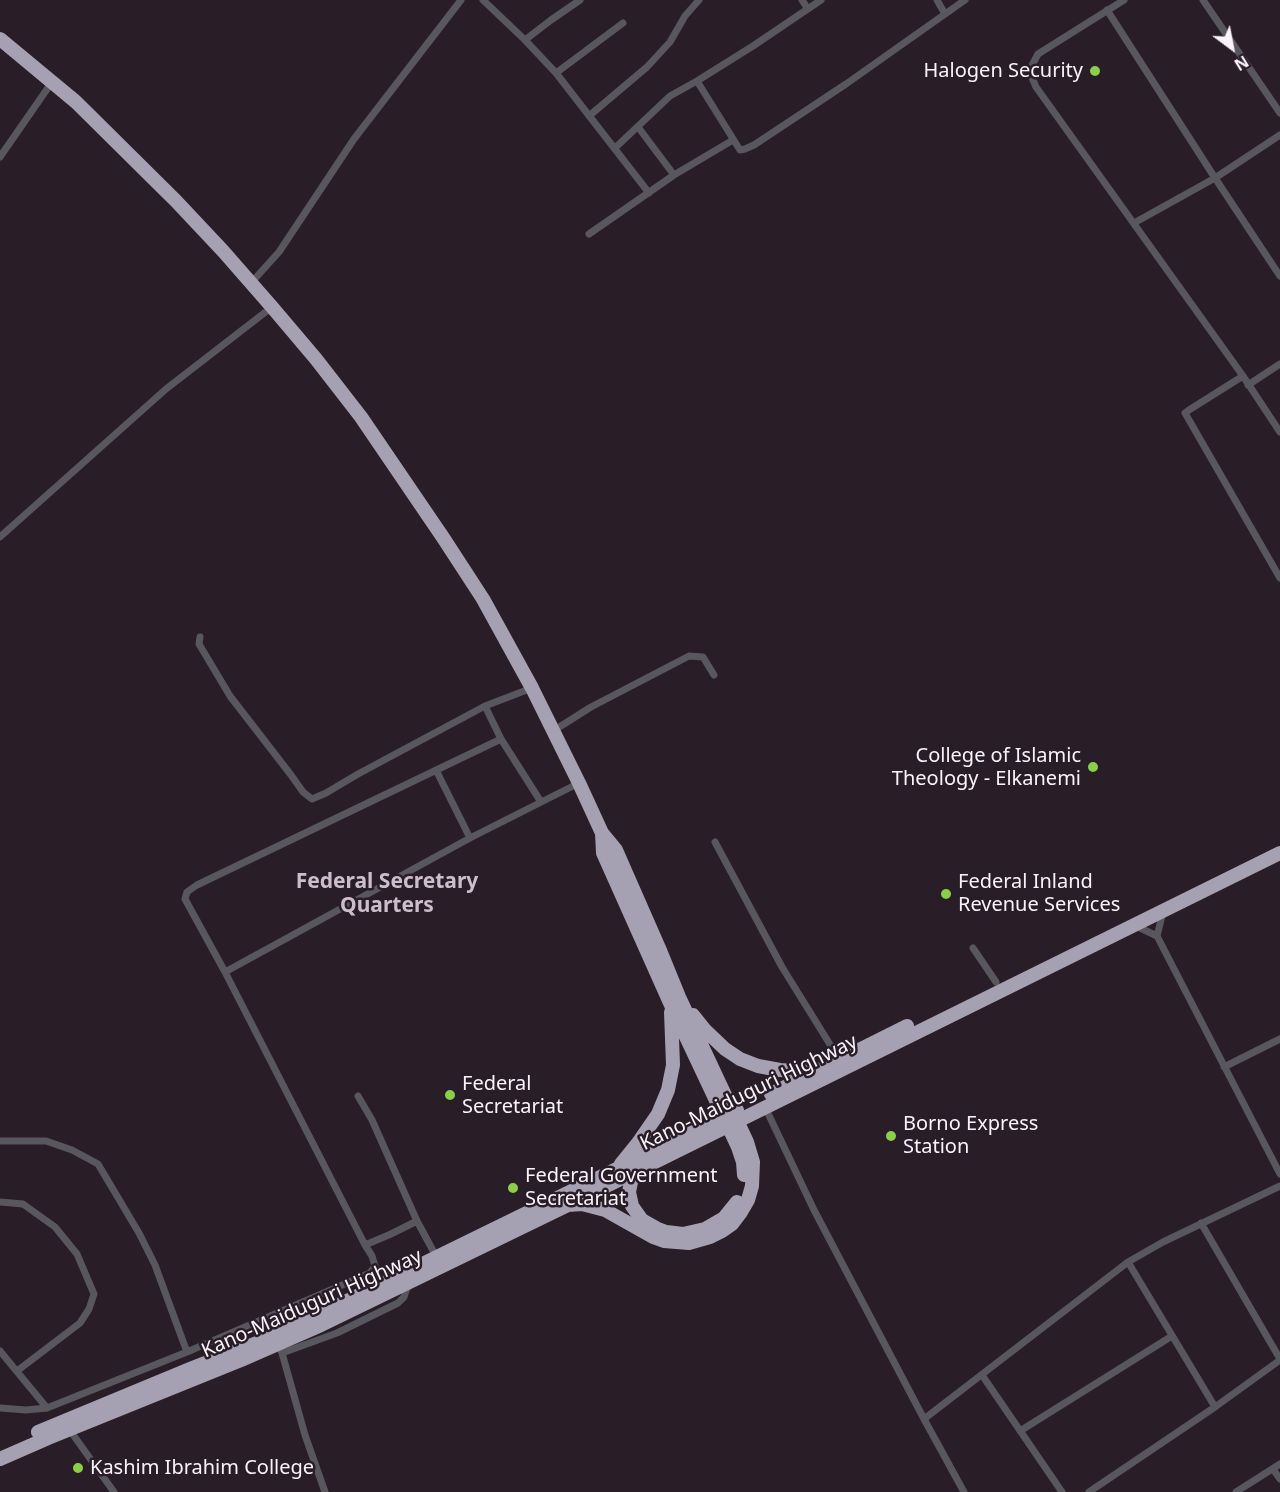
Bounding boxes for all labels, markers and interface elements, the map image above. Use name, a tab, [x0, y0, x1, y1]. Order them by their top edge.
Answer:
north arrow	[1202, 18, 1262, 78]
text: N	[1230, 50, 1253, 76]
place label: Halogen Security	[924, 59, 1083, 83]
marker: Halogen Security	[1088, 64, 1102, 78]
place label: College of Islamic Theology - Elkanemi	[892, 744, 1081, 791]
marker: College of Islamic Theology - Elkanemi	[1086, 760, 1100, 774]
district label: Federal Secretary Quarters	[296, 869, 478, 919]
place label: Federal Inland Revenue Services	[958, 870, 1120, 917]
marker: Federal Inland Revenue Services	[939, 887, 953, 901]
street label: Kano-Maiduguri Highway	[636, 1030, 862, 1156]
place label: Federal Secretariat	[462, 1072, 563, 1119]
marker: Federal Secretariat	[443, 1088, 457, 1102]
place label: Borno Express Station	[903, 1112, 1038, 1159]
marker: Borno Express Station	[884, 1129, 898, 1143]
place label: Federal Government Secretariat	[525, 1164, 718, 1211]
marker: Federal Government Secretariat	[506, 1181, 520, 1195]
street label: Kano-Maiduguri Highway	[198, 1244, 426, 1364]
place label: Kashim Ibrahim College	[90, 1456, 314, 1480]
marker: Kashim Ibrahim College	[71, 1461, 85, 1475]

